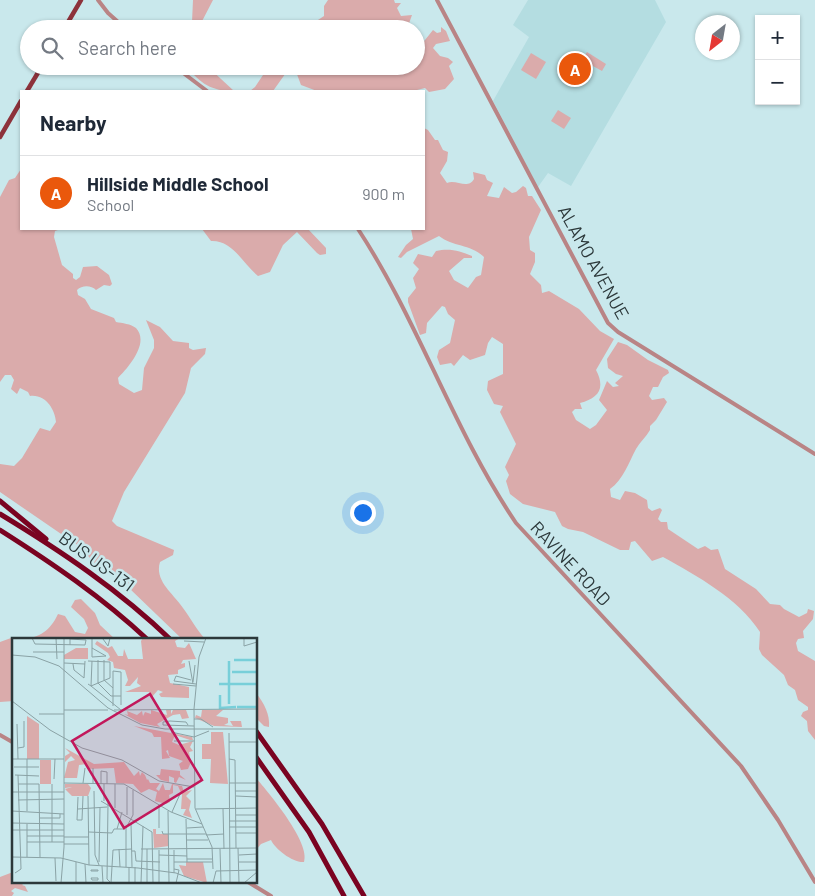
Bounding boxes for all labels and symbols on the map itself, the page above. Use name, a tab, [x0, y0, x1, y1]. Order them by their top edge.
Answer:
north arrow	[695, 15, 740, 60]
pin: A	[559, 50, 591, 88]
street label: ALAMO AVENUE	[554, 201, 634, 323]
your location	[350, 500, 376, 526]
street label: RAVINE ROAD	[526, 516, 616, 610]
street label: BUS US-131	[55, 526, 139, 596]
inset map	[12, 638, 258, 884]

